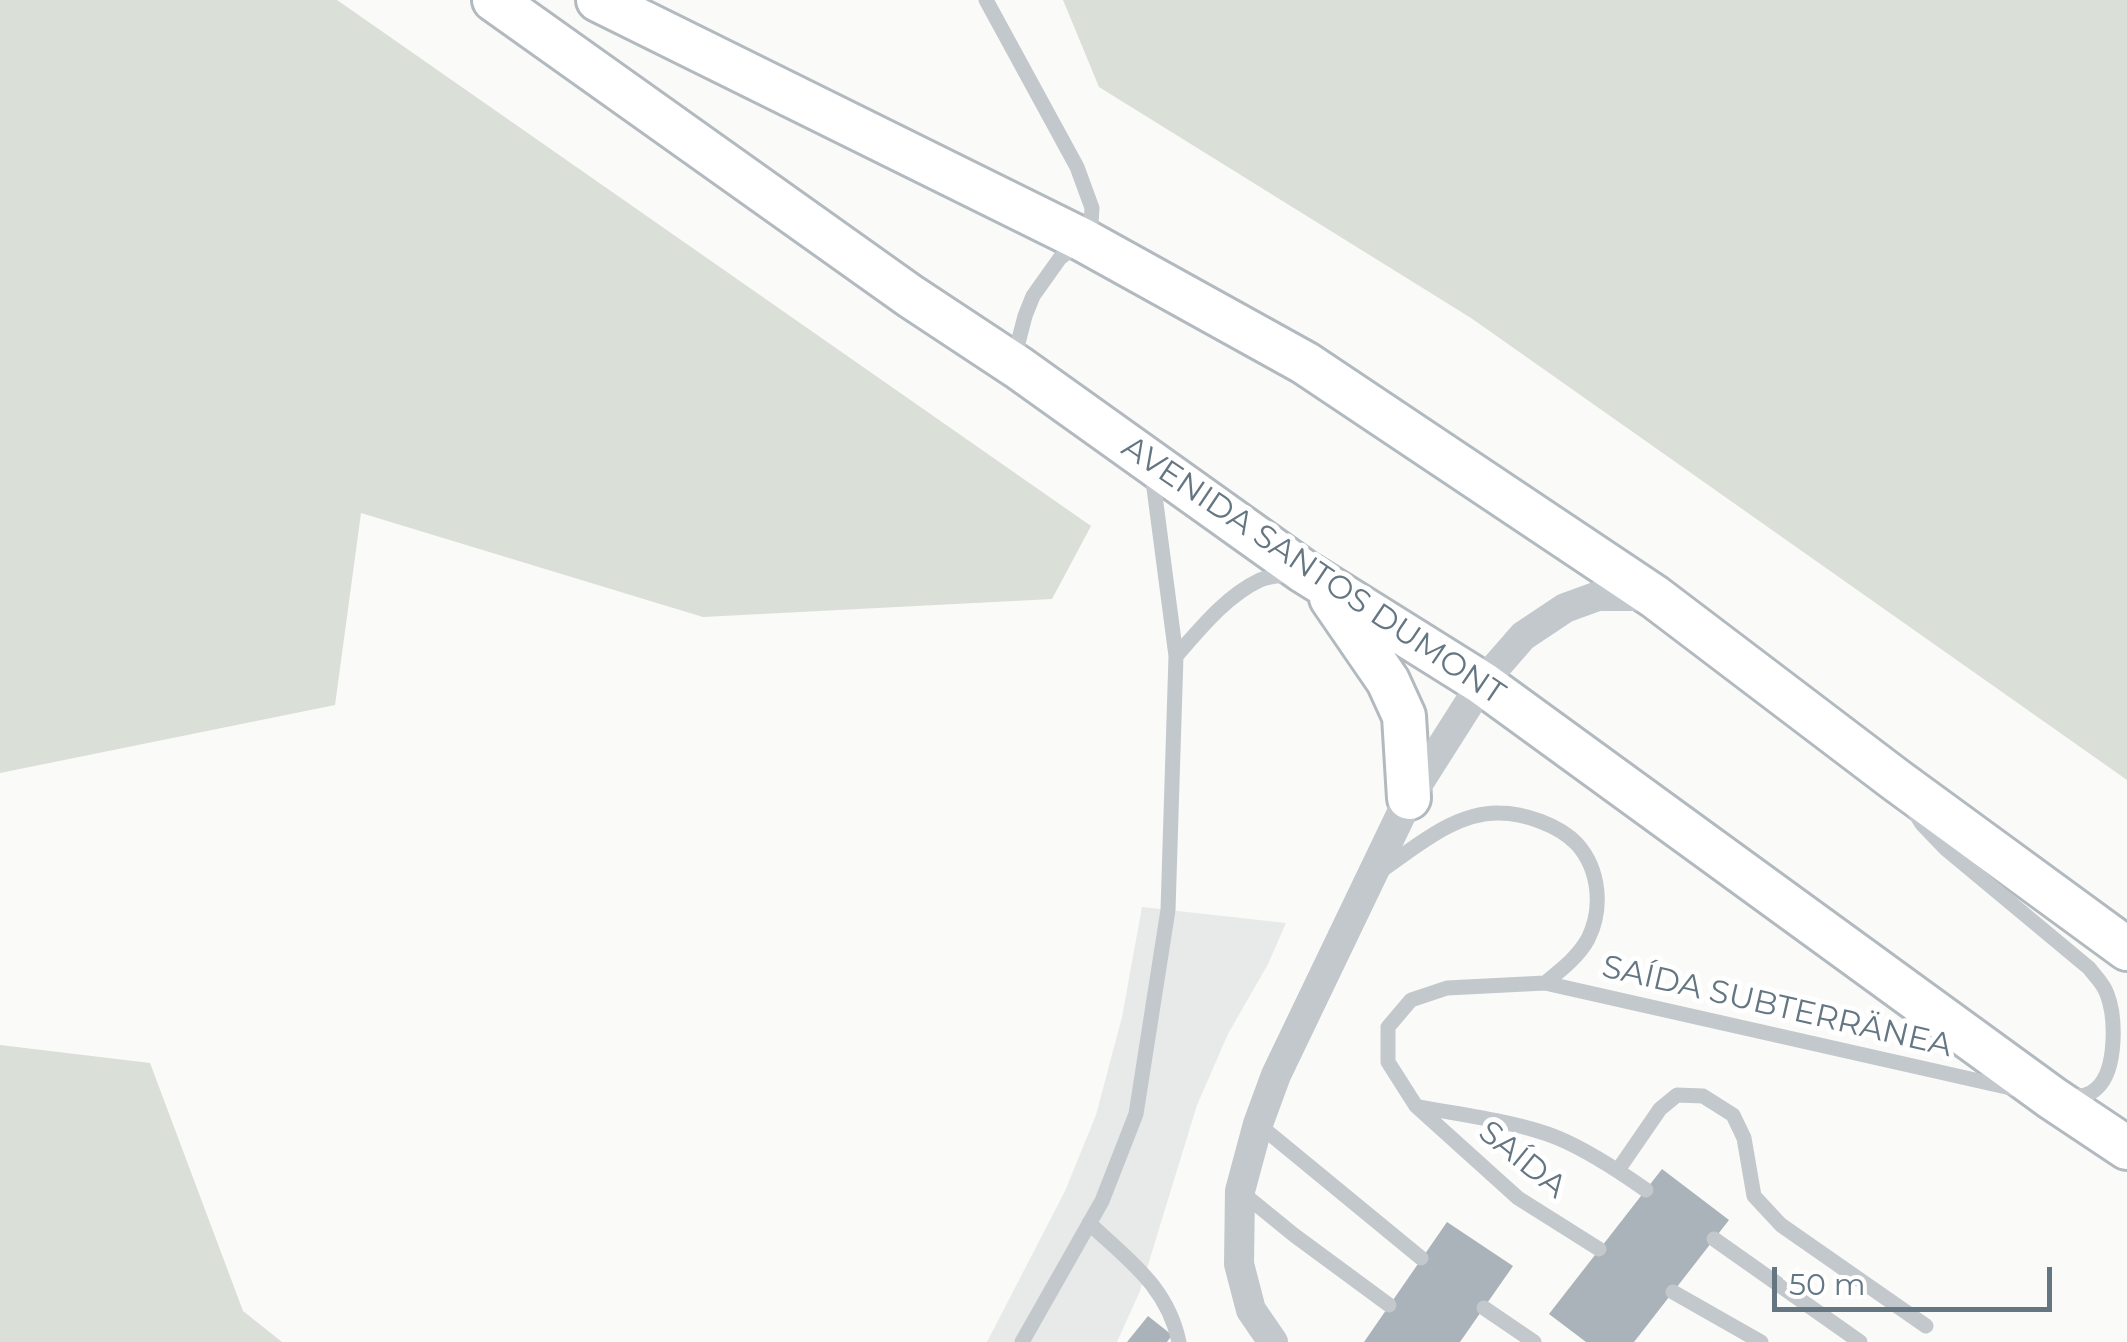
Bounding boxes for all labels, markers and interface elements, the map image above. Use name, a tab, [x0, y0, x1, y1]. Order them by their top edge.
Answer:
street label: AVENIDA SANTOS DUMONT	[1114, 428, 1512, 714]
street label: SAÍDA SUBTERRÄNEA	[1598, 948, 1956, 1066]
street label: SAÍDA	[1471, 1113, 1573, 1207]
scale bar	[1777, 1247, 2057, 1309]
text: 50 m	[1789, 1266, 1866, 1303]

